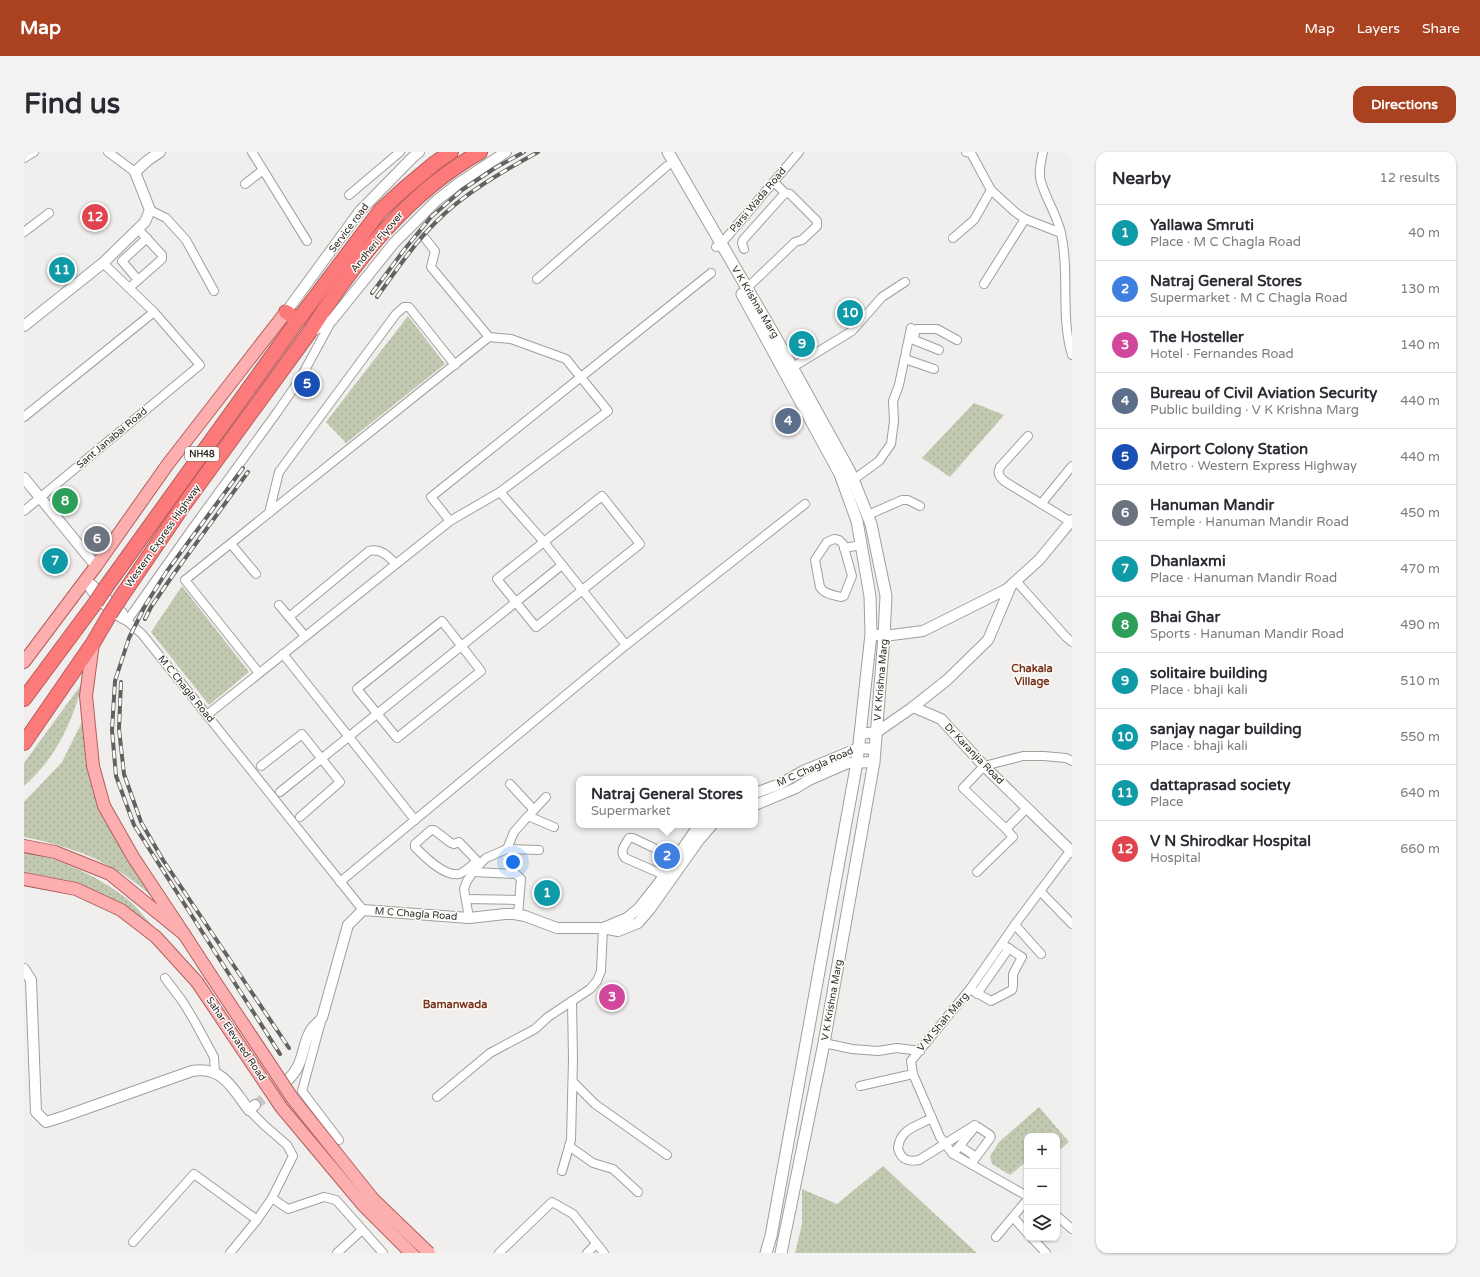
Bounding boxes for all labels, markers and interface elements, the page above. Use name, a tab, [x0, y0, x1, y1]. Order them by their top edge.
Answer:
text: Map	[20, 17, 61, 39]
text: Map	[1305, 20, 1335, 37]
text: Layers	[1357, 20, 1400, 37]
text: Share	[1422, 20, 1460, 37]
button: Directions	[1353, 86, 1456, 123]
text: Find us	[24, 87, 120, 121]
street label: Parsi Wada Road	[727, 165, 789, 235]
text: Nearby	[1112, 168, 1171, 189]
text: 12 results	[1380, 170, 1440, 186]
street label: Service road	[327, 201, 371, 255]
pin: 12	[82, 202, 108, 232]
street label: Andheri Flyover	[348, 209, 406, 275]
text: Yallawa Smruti	[1150, 216, 1254, 234]
text: 1	[1121, 225, 1129, 241]
text: 40 m	[1408, 225, 1440, 241]
text: Place · M C Chagla Road	[1150, 234, 1301, 250]
pin: 11	[49, 255, 75, 285]
street label: V K Krishna Marg	[729, 264, 781, 340]
text: Natraj General Stores	[1150, 272, 1302, 290]
text: 2	[1121, 281, 1129, 297]
text: 130 m	[1400, 281, 1440, 297]
text: Supermarket · M C Chagla Road	[1150, 290, 1347, 306]
pin: 10	[837, 298, 863, 328]
text: The Hosteller	[1150, 328, 1244, 346]
pin: 9	[789, 329, 815, 359]
text: 3	[1121, 337, 1129, 353]
text: 140 m	[1400, 337, 1440, 353]
text: Hotel · Fernandes Road	[1150, 346, 1294, 362]
pin: 5	[294, 369, 320, 399]
text: Bureau of Civil Aviation Security	[1150, 384, 1377, 402]
text: 4	[1121, 393, 1129, 409]
text: 440 m	[1400, 393, 1440, 409]
text: Public building · V K Krishna Marg	[1150, 402, 1359, 418]
street label: Sant Janabai Road	[74, 405, 150, 471]
pin: 4	[775, 406, 801, 436]
text: Airport Colony Station	[1150, 440, 1308, 458]
road number: NH48	[185, 447, 219, 461]
text: 5	[1121, 449, 1129, 465]
text: 440 m	[1400, 449, 1440, 465]
text: Metro · Western Express Highway	[1150, 458, 1357, 474]
street label: Western Express Highway	[123, 482, 203, 590]
pin: 8	[52, 486, 78, 516]
text: Hanuman Mandir	[1150, 496, 1274, 514]
text: 6	[1121, 505, 1129, 521]
text: 450 m	[1400, 505, 1440, 521]
text: Temple · Hanuman Mandir Road	[1150, 514, 1349, 530]
pin: 6	[84, 524, 110, 554]
pin: 7	[42, 546, 68, 576]
text: Dhanlaxmi	[1150, 552, 1226, 570]
text: 7	[1121, 561, 1129, 577]
text: 470 m	[1400, 561, 1440, 577]
text: Place · Hanuman Mandir Road	[1150, 570, 1337, 586]
text: Bhai Ghar	[1150, 608, 1220, 626]
text: 8	[1121, 617, 1129, 633]
text: 490 m	[1400, 617, 1440, 633]
text: Sports · Hanuman Mandir Road	[1150, 626, 1344, 642]
street label: V K Krishna Marg	[871, 638, 891, 722]
street label: M C Chagla Road	[155, 653, 217, 725]
district label: Chakala Village	[1011, 662, 1053, 689]
text: solitaire building	[1150, 664, 1267, 682]
text: 9	[1121, 673, 1129, 689]
text: 510 m	[1400, 673, 1440, 689]
text: Place · bhaji kali	[1150, 682, 1248, 698]
text: sanjay nagar building	[1150, 720, 1302, 738]
street label: Dr Karanjia Road	[942, 721, 1006, 787]
text: 10	[1117, 729, 1133, 745]
text: 550 m	[1400, 729, 1440, 745]
text: Place · bhaji kali	[1150, 738, 1248, 754]
street label: M C Chagla Road	[775, 745, 855, 789]
popup	[576, 776, 758, 828]
text: dattaprasad society	[1150, 776, 1291, 794]
text: Natraj General Stores	[591, 785, 743, 803]
text: 11	[1117, 785, 1133, 801]
text: 640 m	[1400, 785, 1440, 801]
text: Place	[1150, 794, 1183, 810]
text: Supermarket	[591, 803, 671, 819]
text: V N Shirodkar Hospital	[1150, 832, 1311, 850]
pin: 2	[654, 841, 680, 871]
text: 12	[1117, 841, 1133, 857]
text: 660 m	[1400, 841, 1440, 857]
text: Hospital	[1150, 850, 1201, 866]
your location	[503, 852, 523, 872]
pin: 1	[534, 878, 560, 908]
street label: M C Chagla Road	[374, 905, 458, 923]
street label: V K Krishna Marg	[819, 958, 845, 1042]
pin: 3	[599, 982, 625, 1012]
street label: V M Shah Marg	[915, 990, 971, 1054]
street label: Sahar Elevated Road	[203, 995, 269, 1083]
district label: Bamanwada	[423, 998, 487, 1011]
map controls	[1024, 1133, 1060, 1241]
button: +	[1024, 1133, 1060, 1169]
button: −	[1024, 1169, 1060, 1205]
button: layers	[1024, 1205, 1060, 1241]

